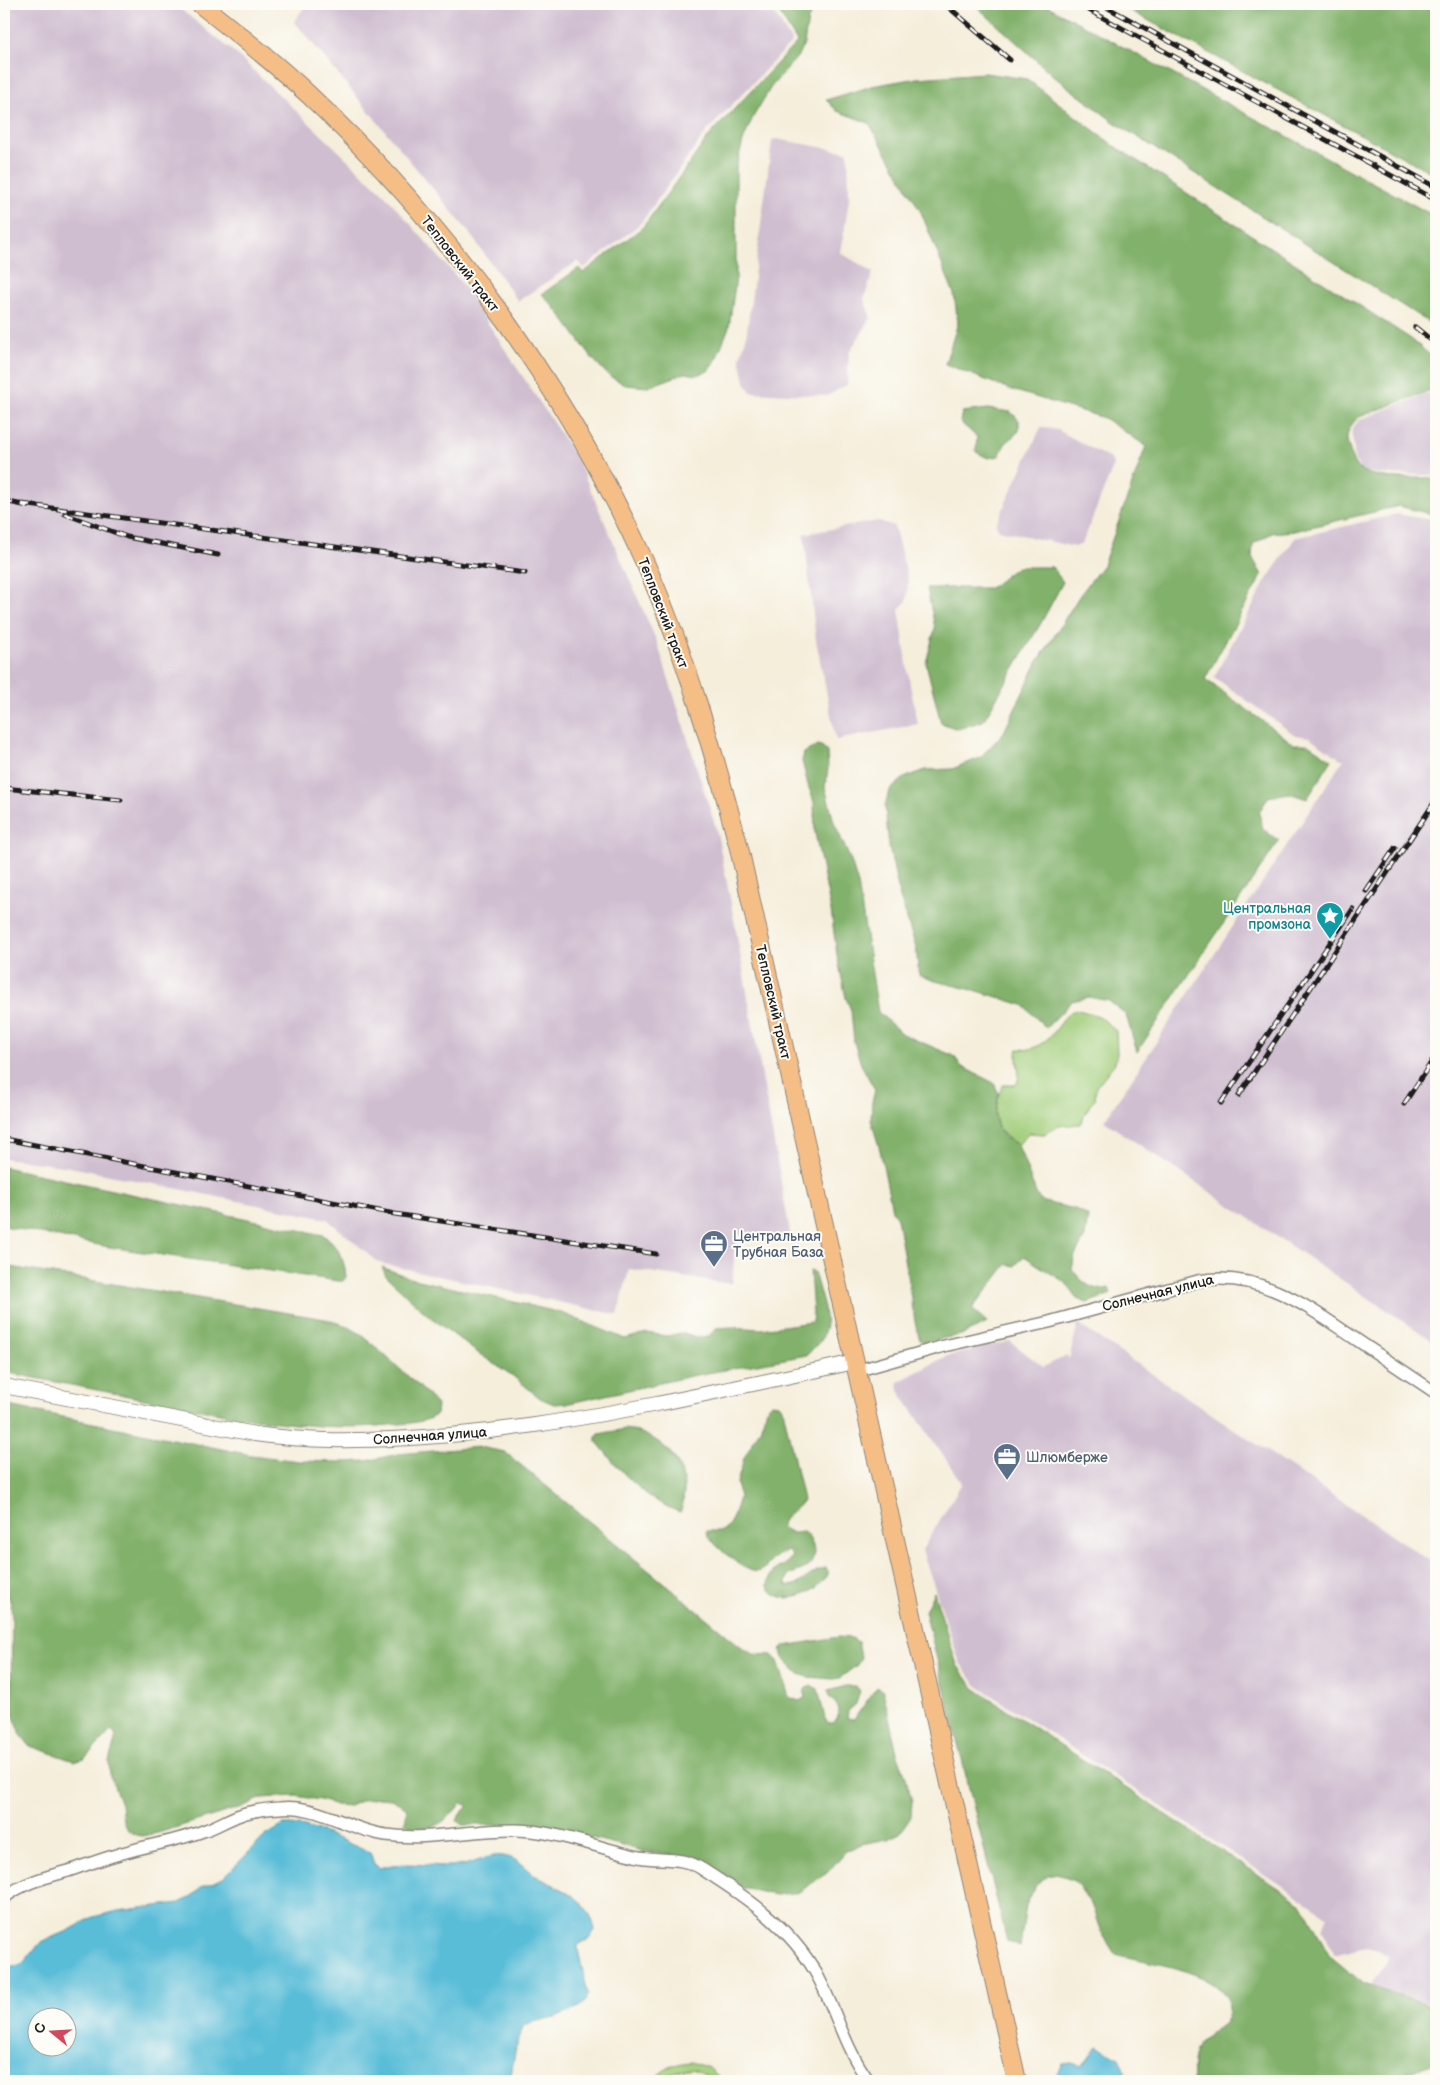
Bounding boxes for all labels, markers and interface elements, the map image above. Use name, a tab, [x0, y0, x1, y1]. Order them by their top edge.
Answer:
street label: Тепловский тракт	[417, 213, 503, 316]
street label: Тепловский тракт	[634, 555, 692, 671]
place label: Центральная промзона	[1223, 900, 1312, 933]
place icon: Центральная промзона	[1315, 901, 1345, 940]
street label: Тепловский тракт	[752, 943, 795, 1061]
place label: Центральная Трубная База	[733, 1228, 825, 1261]
office icon: Центральная Трубная База	[699, 1229, 729, 1268]
street label: Солнечная улица	[1101, 1271, 1216, 1315]
street label: Солнечная улица	[373, 1423, 488, 1448]
office icon: Шлюмберже	[992, 1442, 1022, 1481]
place label: Шлюмберже	[1026, 1449, 1108, 1466]
north arrow	[28, 2008, 78, 2058]
text: С	[31, 2021, 50, 2035]

